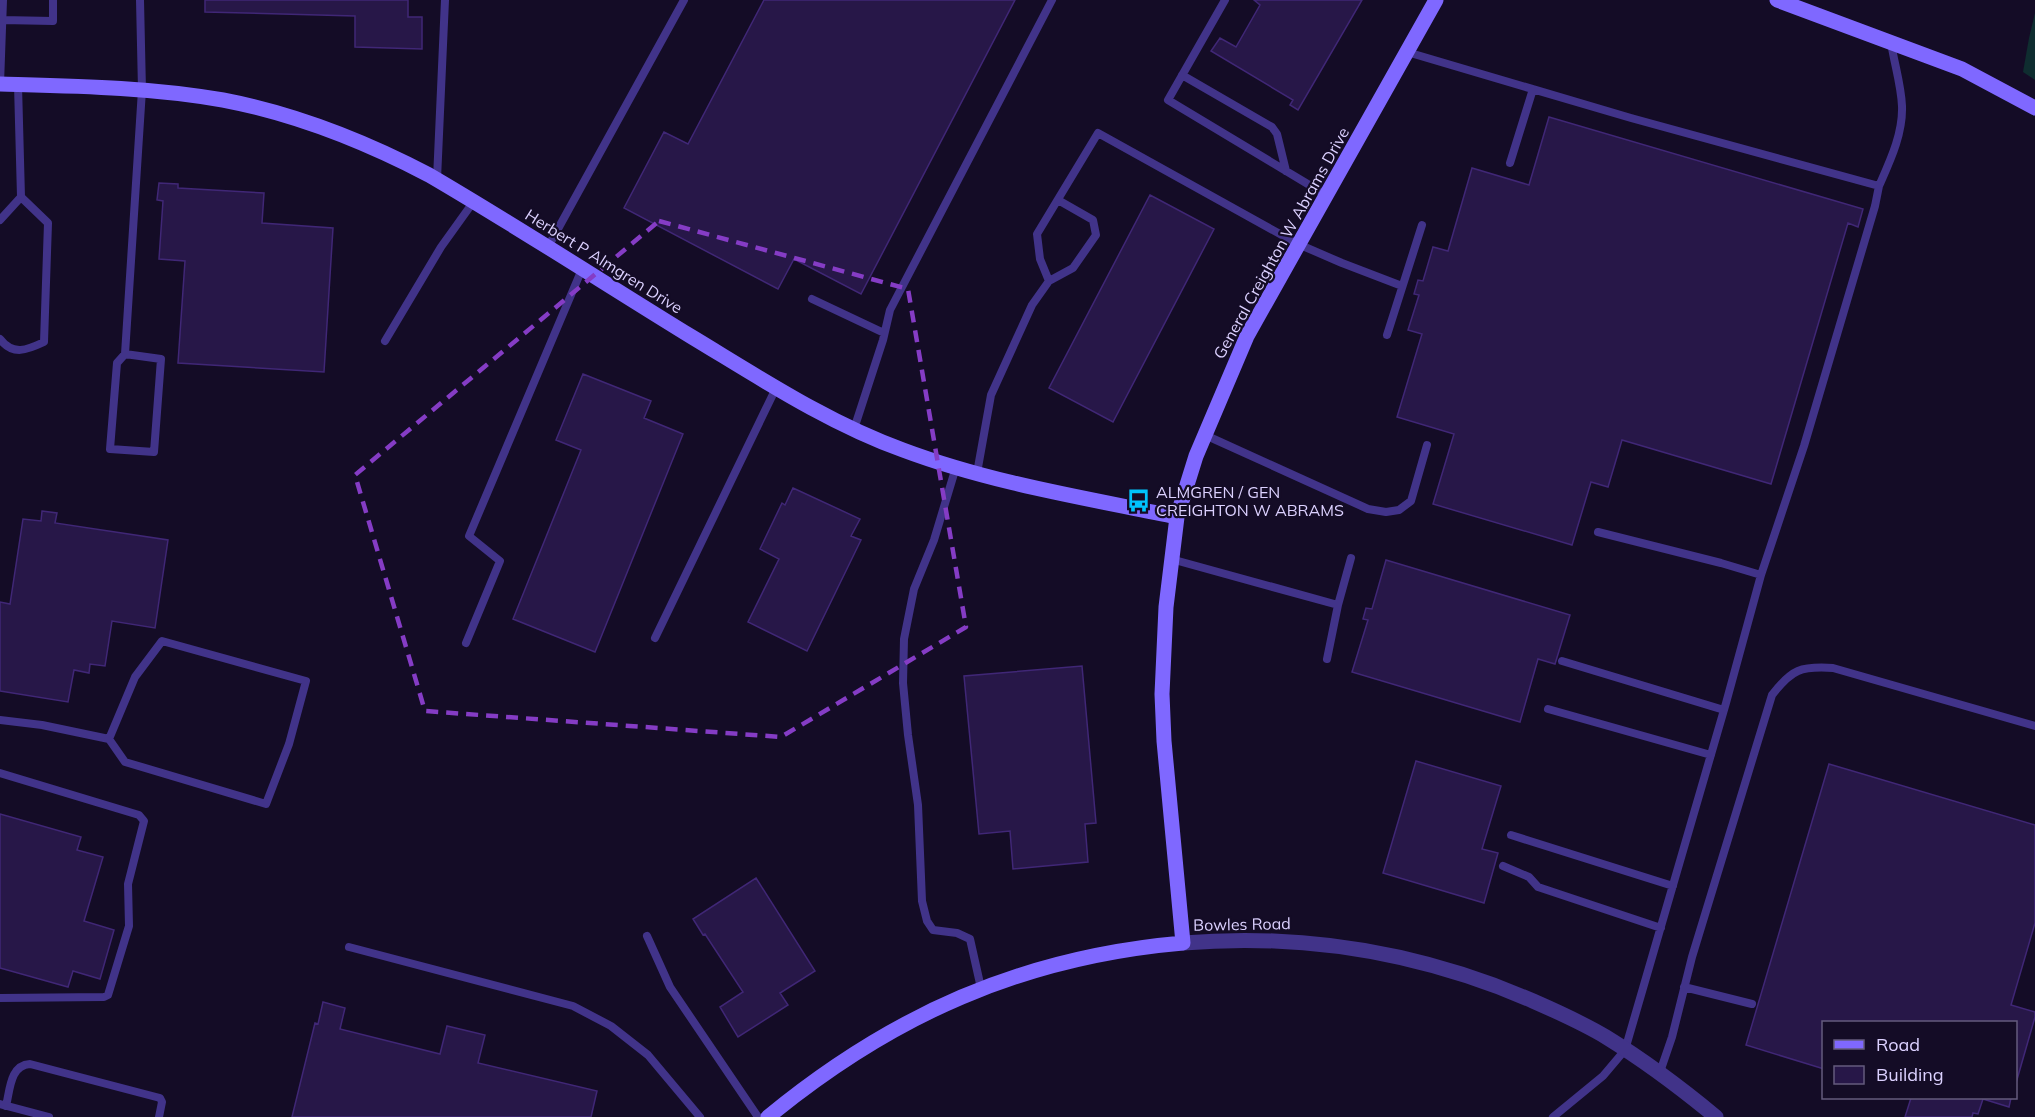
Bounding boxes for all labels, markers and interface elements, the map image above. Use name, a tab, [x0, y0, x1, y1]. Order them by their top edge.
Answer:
street label: General Creighton W Abrams Drive	[1209, 124, 1353, 362]
street label: Herbert P Almgren Drive	[522, 204, 686, 318]
place label: ALMGREN / GEN CREIGHTON W ABRAMS	[1156, 482, 1344, 520]
bus stop icon: ALMGREN / GEN CREIGHTON W ABRAMS	[1125, 488, 1151, 514]
street label: Bowles Road	[1193, 913, 1291, 935]
legend	[1822, 1021, 2017, 1099]
text: Road	[1876, 1033, 1920, 1056]
text: Building	[1876, 1063, 1944, 1086]

